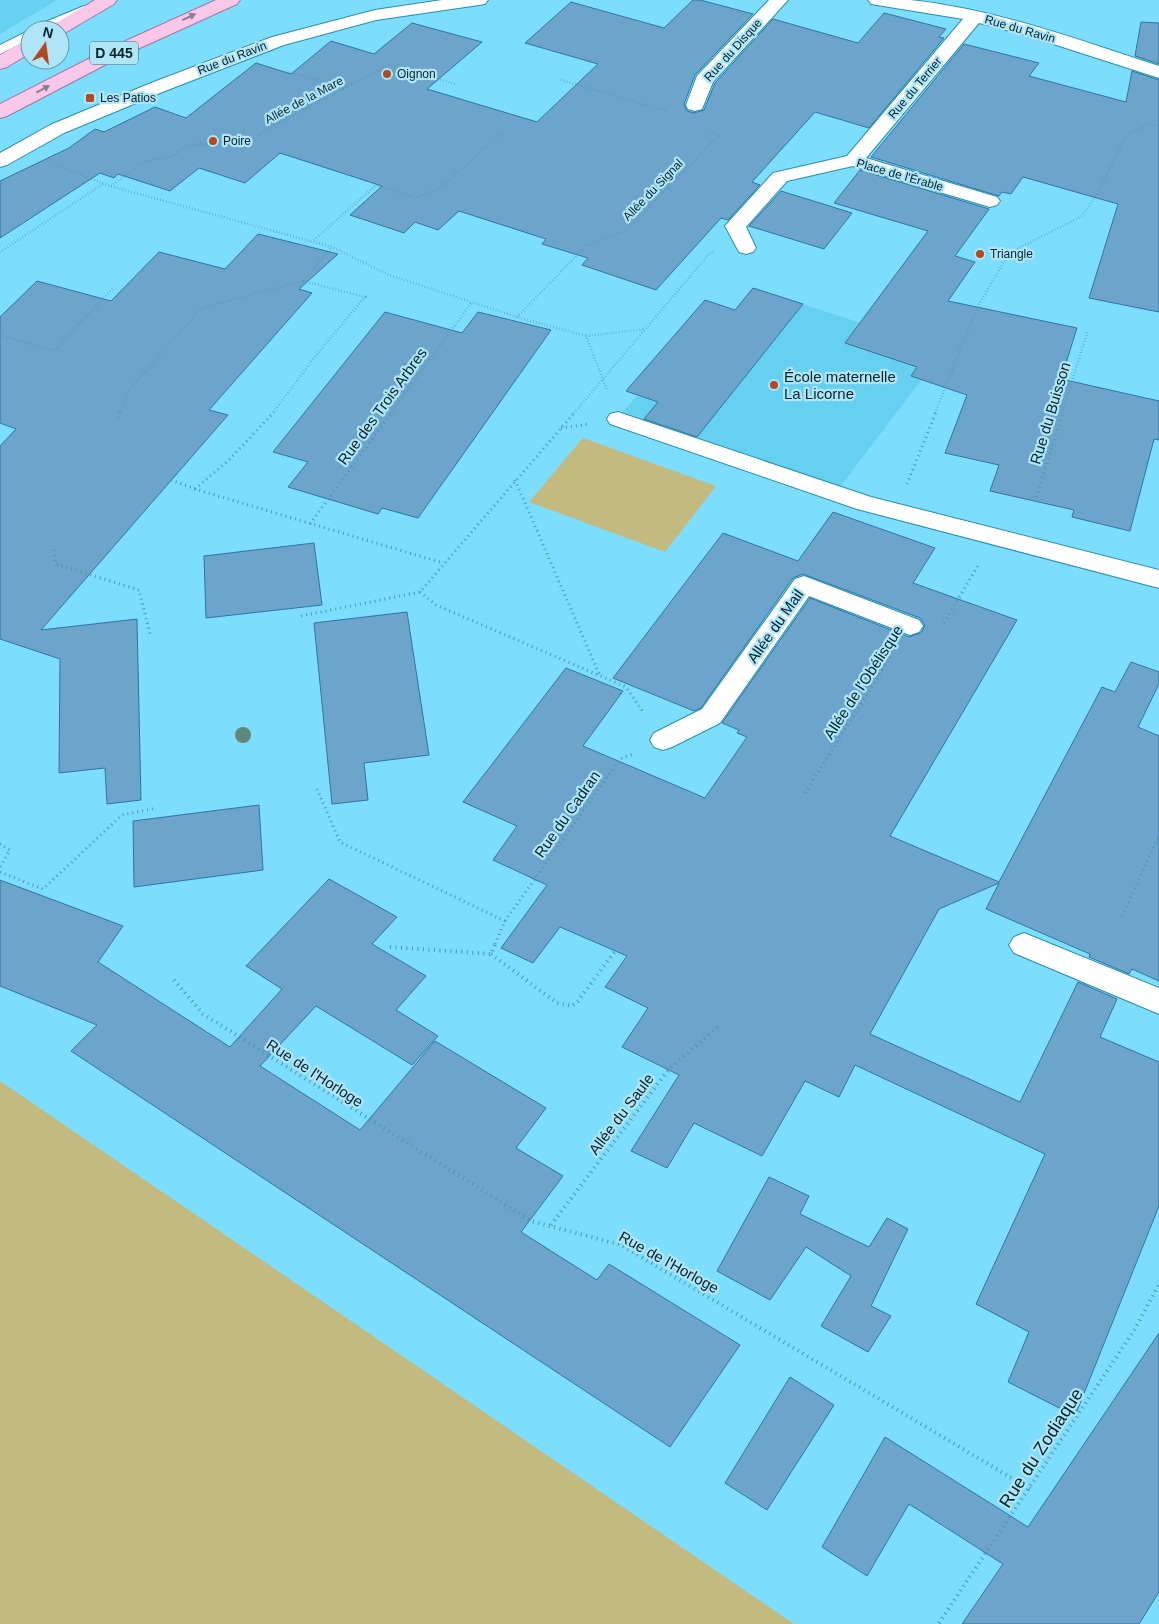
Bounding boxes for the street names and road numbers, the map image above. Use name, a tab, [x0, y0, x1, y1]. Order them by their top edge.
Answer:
street label: Rue du Ravin	[983, 12, 1057, 46]
street label: Rue du Disque	[701, 16, 765, 84]
street label: Rue du Ravin	[196, 38, 268, 78]
road number: D 445	[90, 42, 138, 64]
street label: Rue du Terrier	[885, 54, 945, 122]
street label: Allée de la Mare	[262, 73, 346, 127]
street label: Place de l'Érable	[855, 155, 946, 194]
street label: Allée du Signal	[620, 156, 686, 224]
street label: Rue des Trois Arbres	[334, 344, 430, 468]
street label: Rue du Buisson	[1026, 360, 1074, 466]
street label: Allée du Mail	[743, 586, 807, 666]
street label: Allée de l'Obélisque	[820, 622, 906, 742]
street label: Rue du Cadran	[531, 767, 603, 861]
street label: Rue de l'Horloge	[264, 1036, 366, 1110]
street label: Allée du Saule	[585, 1070, 657, 1158]
street label: Rue de l'Horloge	[616, 1228, 722, 1296]
street label: Rue du Zodiaque	[995, 1385, 1087, 1511]

